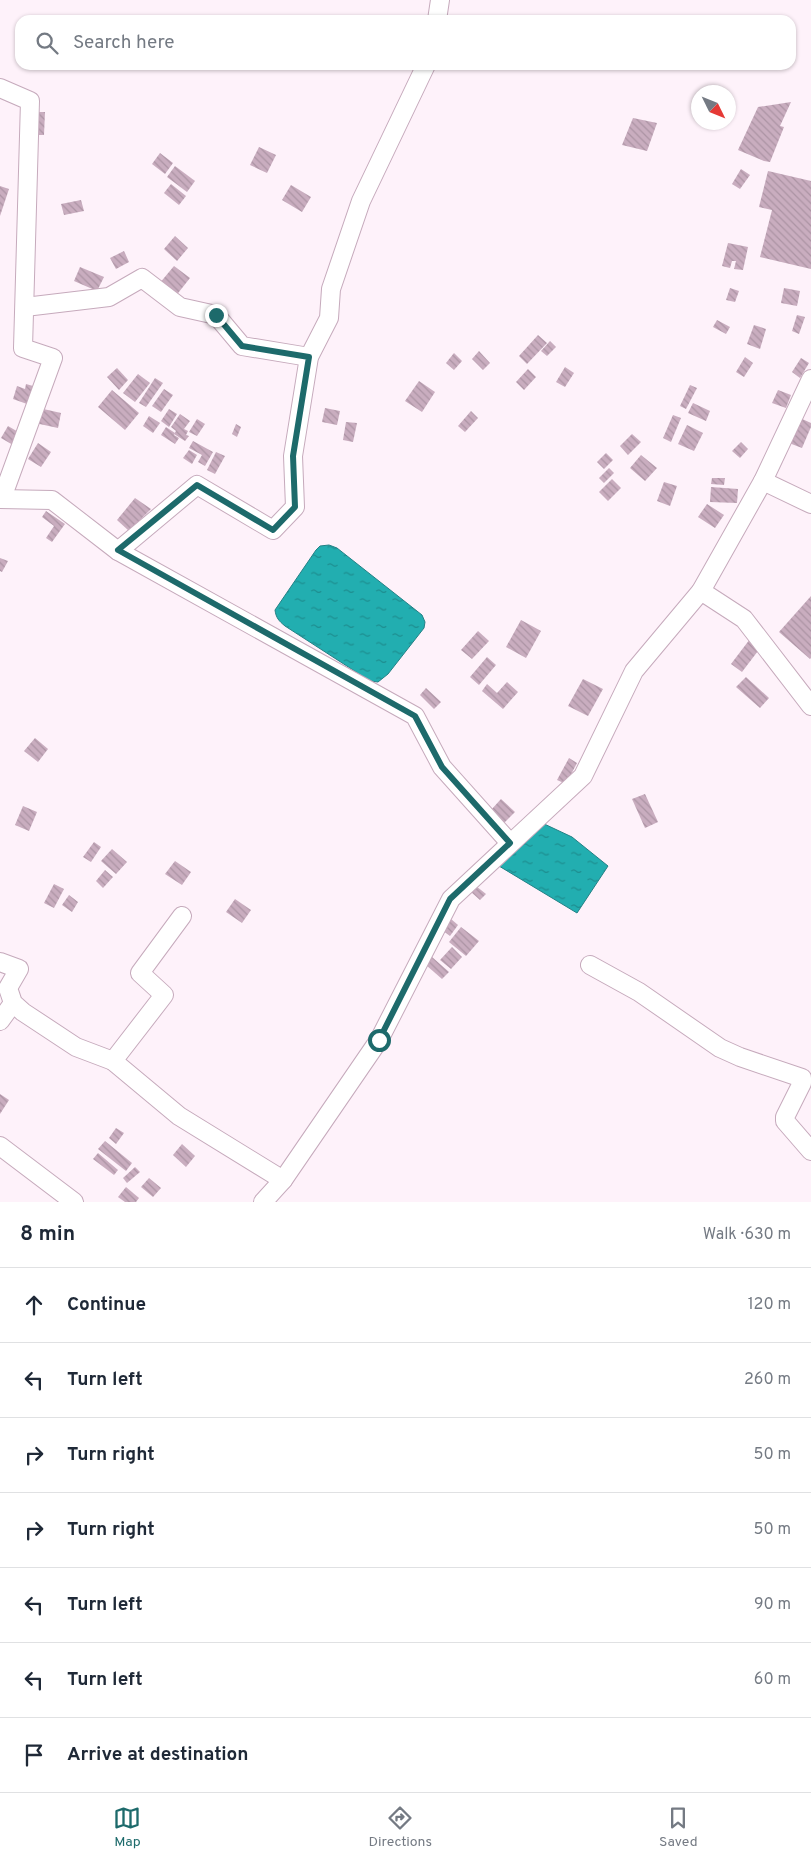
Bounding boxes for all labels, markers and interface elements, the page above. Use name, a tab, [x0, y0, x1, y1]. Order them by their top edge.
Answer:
search box	[15, 15, 796, 70]
icon: search	[33, 29, 61, 57]
text: Search here	[73, 31, 175, 55]
north arrow	[691, 85, 736, 130]
route end	[205, 304, 228, 327]
route start	[368, 1029, 391, 1052]
text: 8 min	[20, 1221, 75, 1248]
text: Walk · 630 m	[703, 1225, 791, 1245]
icon: ahead	[20, 1291, 48, 1319]
text: Continue	[67, 1293, 146, 1317]
text: 120 m	[748, 1295, 791, 1315]
icon: left	[20, 1366, 48, 1394]
text: Turn left	[67, 1368, 143, 1392]
text: 260 m	[744, 1370, 791, 1390]
icon: right	[20, 1441, 48, 1469]
text: Turn right	[67, 1443, 155, 1467]
text: 50 m	[754, 1445, 791, 1465]
icon: right	[20, 1516, 48, 1544]
text: Turn right	[67, 1518, 155, 1542]
text: 50 m	[754, 1520, 791, 1540]
icon: left	[20, 1591, 48, 1619]
text: Turn left	[67, 1593, 143, 1617]
text: 90 m	[754, 1595, 791, 1615]
icon: left	[20, 1666, 48, 1694]
text: Turn left	[67, 1668, 143, 1692]
text: 60 m	[754, 1670, 791, 1690]
icon: arrive	[20, 1741, 48, 1769]
text: Arrive at destination	[67, 1743, 248, 1767]
tab: Map	[113, 1804, 141, 1851]
tab: Directions	[368, 1804, 432, 1851]
tab: Saved	[659, 1804, 698, 1851]

